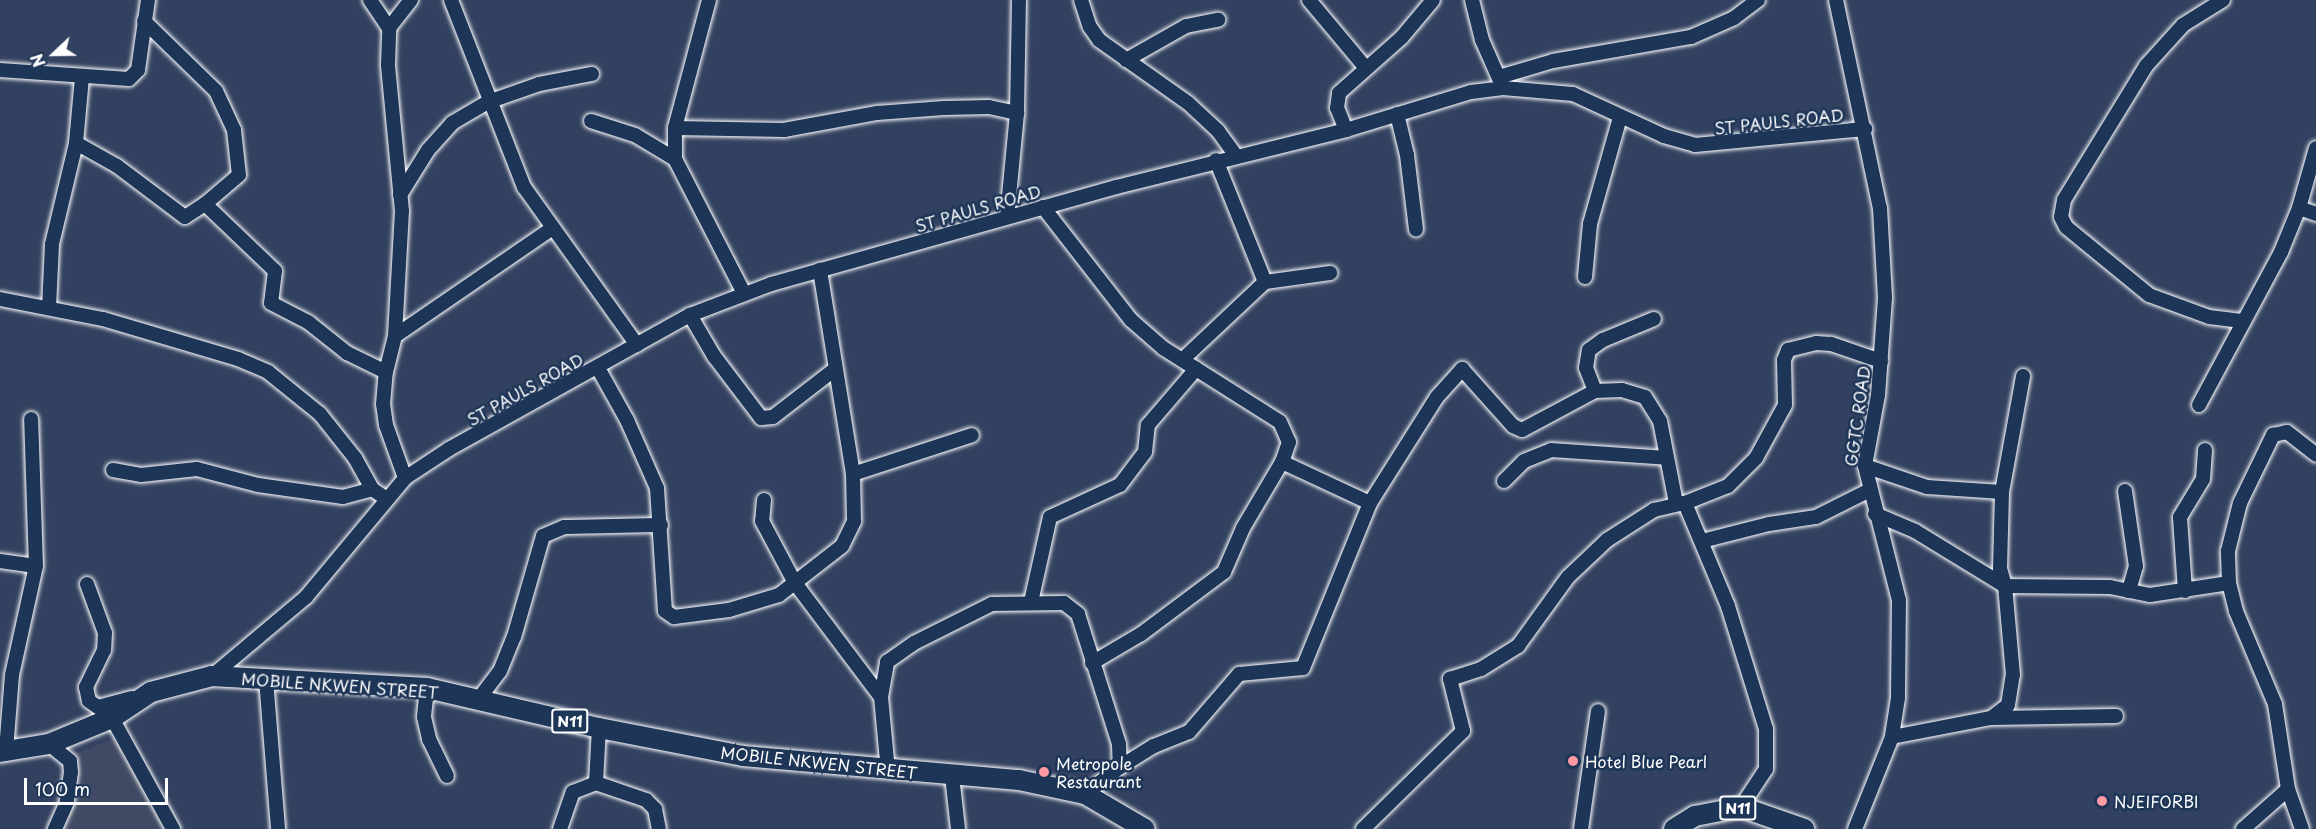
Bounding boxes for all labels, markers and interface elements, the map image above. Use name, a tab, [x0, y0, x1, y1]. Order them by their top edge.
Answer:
north arrow	[24, 24, 84, 84]
text: N	[24, 50, 51, 71]
street label: ST PAULS ROAD	[1712, 105, 1846, 137]
street label: ST PAULS ROAD	[912, 181, 1044, 235]
street label: ST PAULS ROAD	[463, 349, 587, 429]
street label: GGTC ROAD	[1840, 364, 1874, 468]
street label: MOBILE NKWEN STREET	[240, 668, 440, 702]
road number: N11	[550, 709, 590, 733]
street label: MOBILE NKWEN STREET	[719, 742, 919, 782]
place label: Hotel Blue Pearl	[1585, 751, 1709, 771]
place label: Metropole Restaurant	[1056, 753, 1142, 791]
marker: Hotel Blue Pearl	[1566, 754, 1580, 768]
marker: Metropole Restaurant	[1037, 765, 1051, 779]
scale bar	[27, 766, 171, 804]
text: 100 m	[35, 775, 90, 802]
place label: NJEIFORBI	[2114, 791, 2198, 811]
marker: NJEIFORBI	[2095, 794, 2109, 808]
road number: N11	[1718, 796, 1758, 820]

